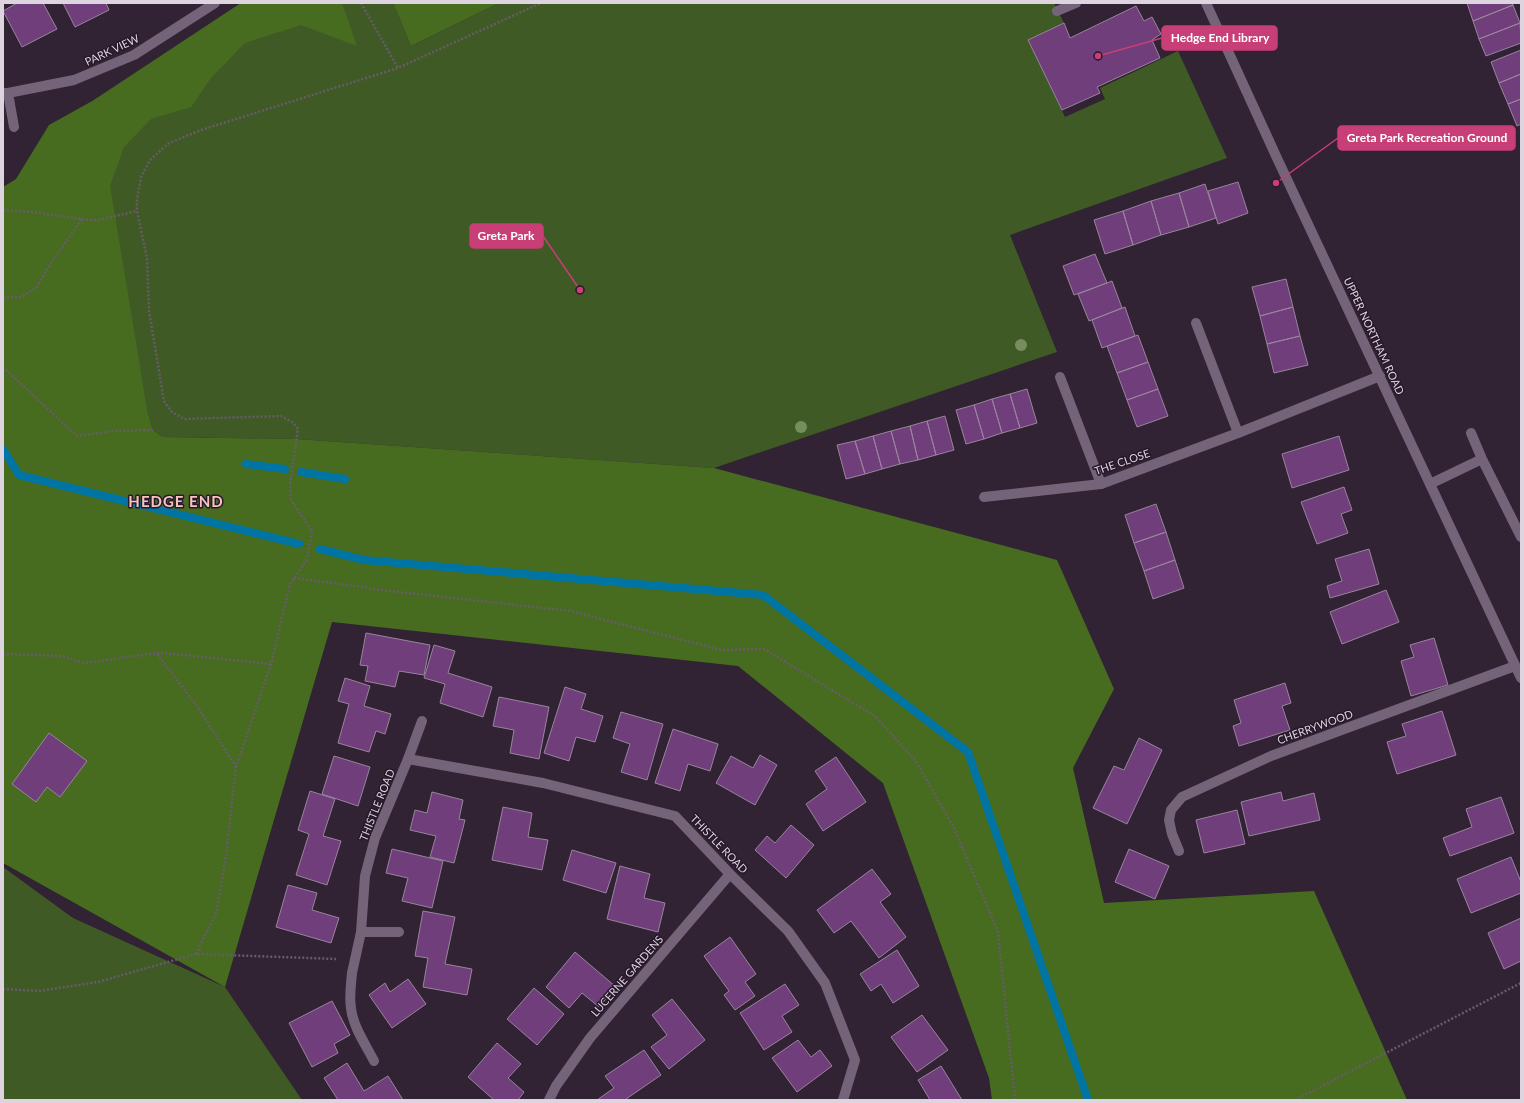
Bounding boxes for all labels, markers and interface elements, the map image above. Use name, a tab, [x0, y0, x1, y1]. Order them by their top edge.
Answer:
callout: Hedge End Library	[1162, 26, 1277, 50]
text: Hedge End Library	[1171, 30, 1270, 45]
street label: PARK VIEW	[83, 31, 142, 68]
callout: Greta Park Recreation Ground	[1338, 126, 1515, 150]
text: Greta Park Recreation Ground	[1347, 130, 1507, 145]
callout: Greta Park	[470, 224, 543, 248]
text: Greta Park	[478, 228, 535, 243]
street label: UPPER NORTHAM ROAD	[1342, 275, 1407, 396]
street label: THE CLOSE	[1092, 446, 1151, 477]
district label: HEDGE END	[128, 492, 224, 510]
street label: CHERRYWOOD	[1275, 707, 1355, 746]
street label: THISTLE ROAD	[356, 767, 397, 843]
street label: THISTLE ROAD	[688, 812, 751, 876]
street label: LUCERNE GARDENS	[588, 933, 665, 1019]

